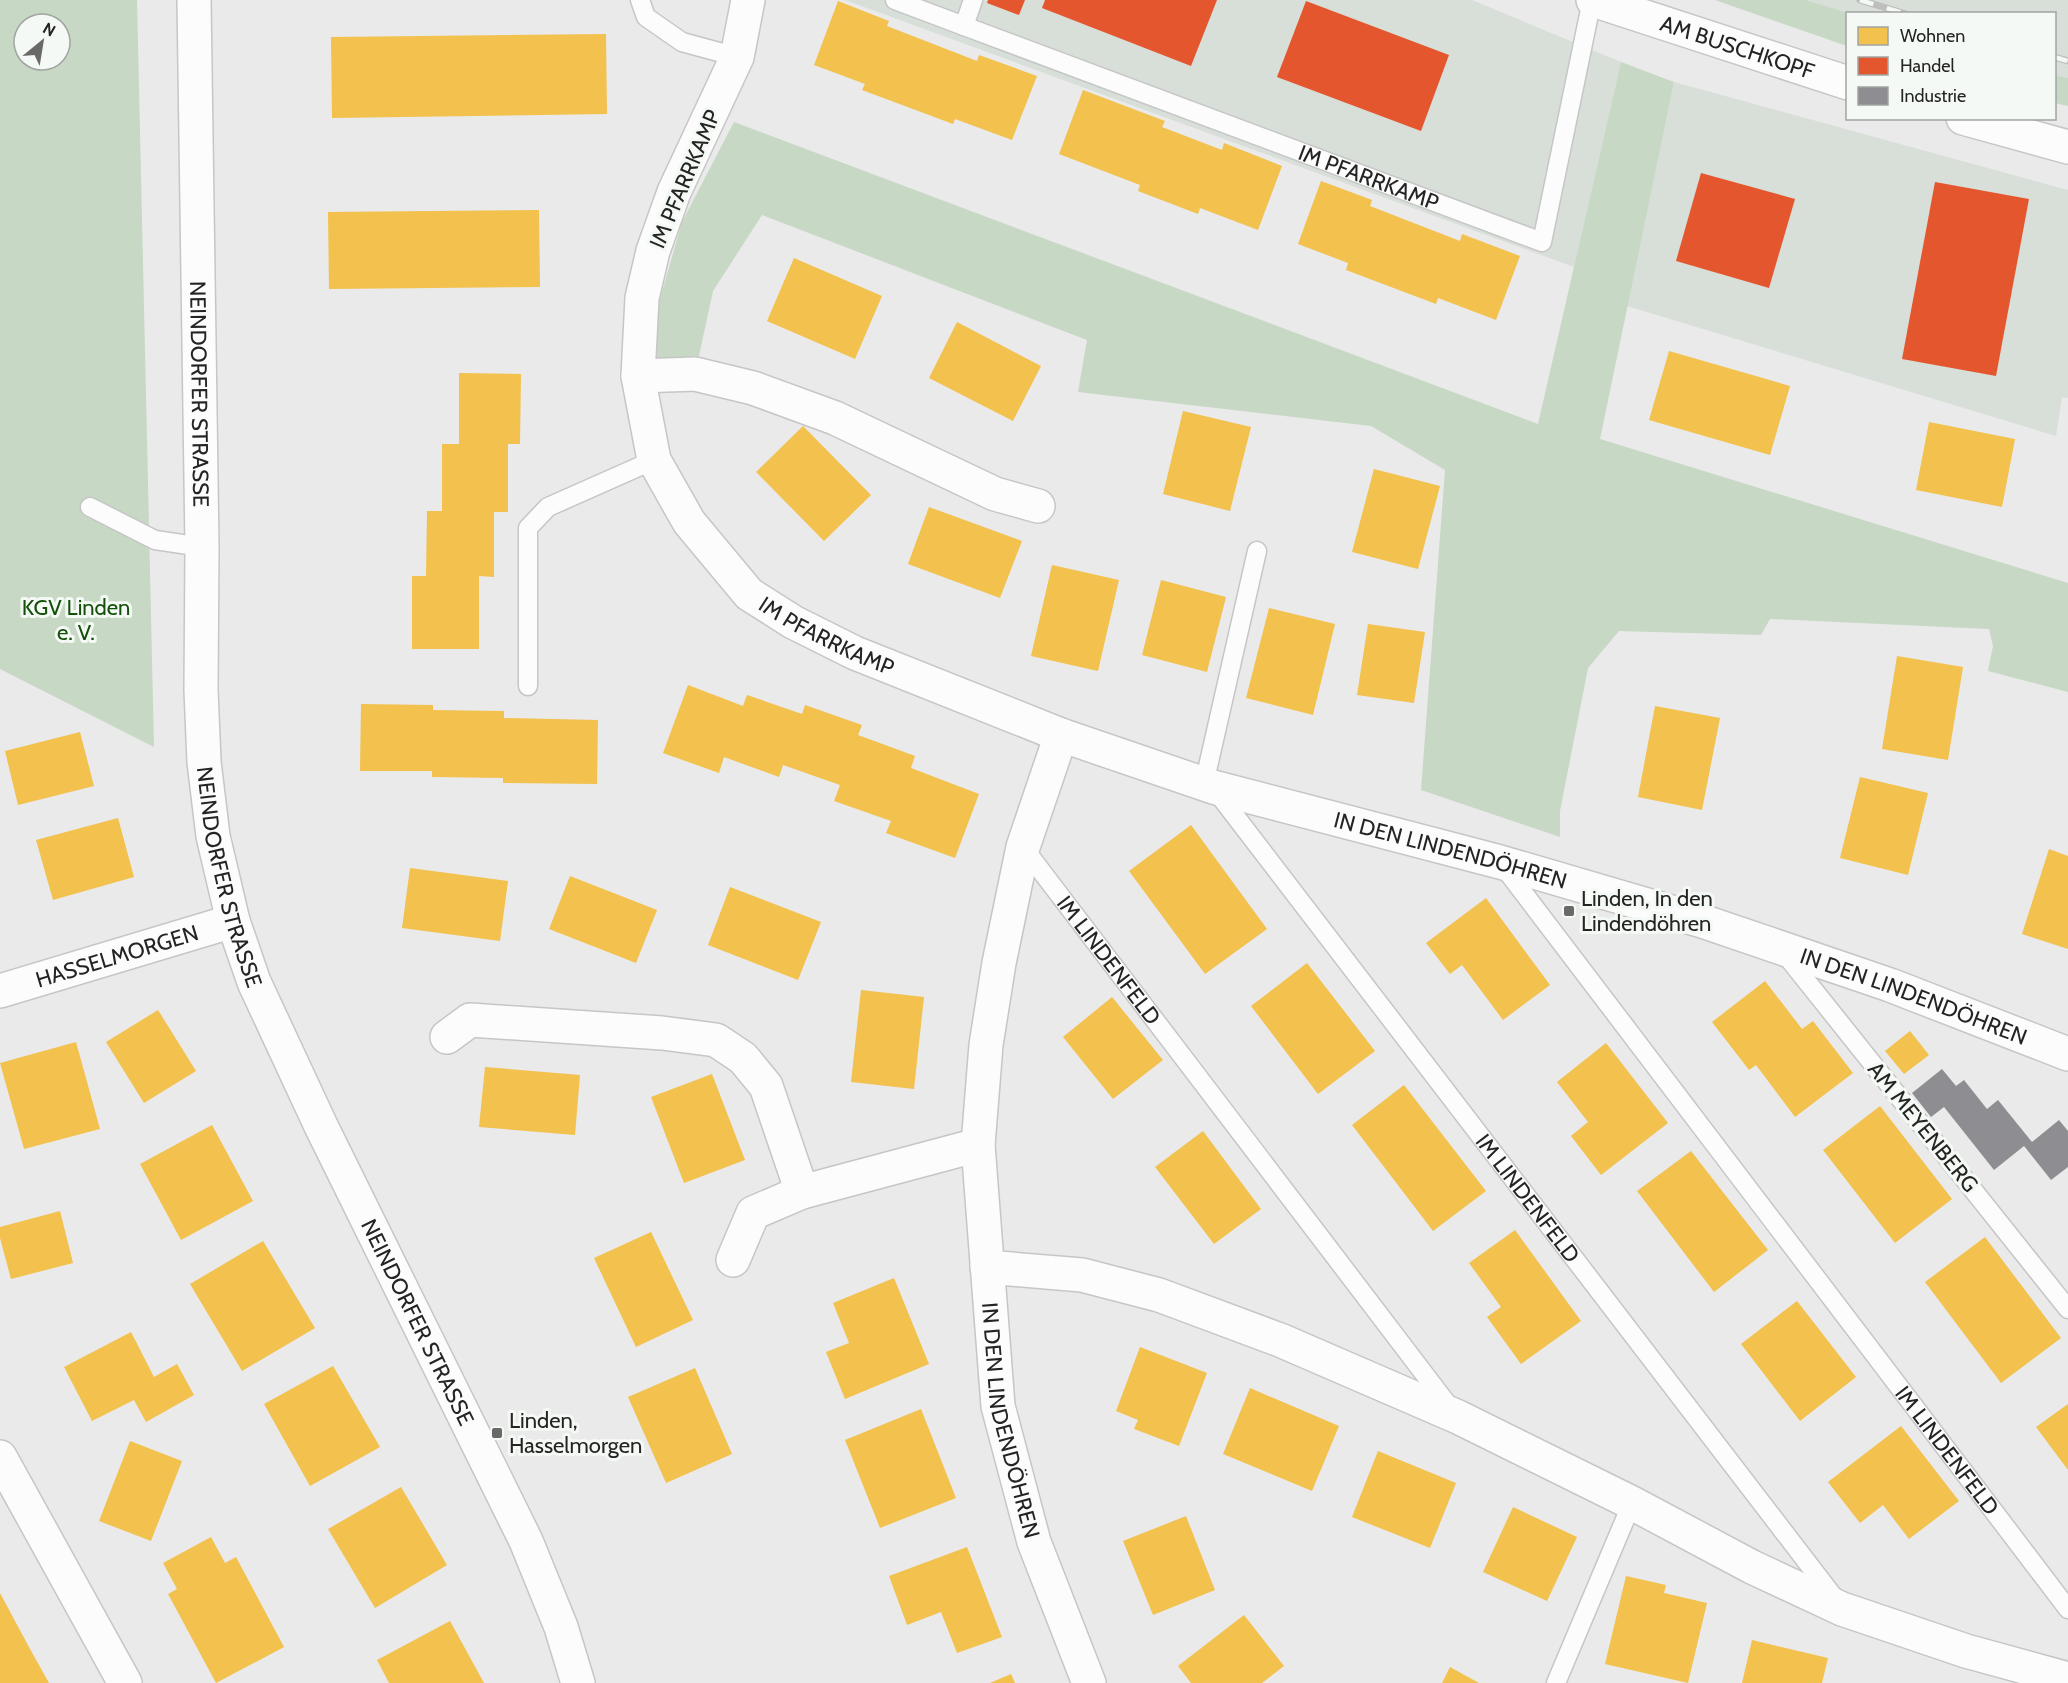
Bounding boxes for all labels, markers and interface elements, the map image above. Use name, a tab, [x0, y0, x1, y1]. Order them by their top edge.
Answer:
street label: AM BUSCHKOPF	[1657, 9, 1818, 85]
north arrow	[12, 12, 72, 72]
legend	[1846, 12, 2056, 120]
text: N	[40, 18, 59, 40]
text: Wohnen	[1900, 25, 1965, 47]
text: Handel	[1900, 55, 1955, 77]
text: Industrie	[1900, 85, 1966, 107]
street label: IM PFARRKAMP	[644, 105, 726, 252]
street label: IM PFARRKAMP	[1295, 139, 1443, 216]
street label: NEINDORFER STRASSE	[185, 281, 215, 507]
street label: IM PFARRKAMP	[754, 590, 898, 681]
park label: KGV Linden e. V.	[22, 594, 130, 646]
street label: NEINDORFER STRASSE	[191, 765, 268, 991]
street label: IN DEN LINDENDÖHREN	[1331, 806, 1570, 894]
place label: Linden, In den Lindendöhren	[1581, 885, 1713, 937]
street label: IM LINDENFELD	[1051, 890, 1167, 1030]
marker: Linden, In den Lindendöhren	[1562, 904, 1576, 918]
street label: HASSELMORGEN	[32, 919, 201, 993]
street label: IN DEN LINDENDÖHREN	[1797, 942, 2031, 1050]
street label: AM MEYENBERG	[1862, 1056, 1984, 1198]
street label: IM LINDENFELD	[1470, 1128, 1586, 1268]
street label: NEINDORFER STRASSE	[356, 1215, 480, 1430]
street label: IN DEN LINDENDÖHREN	[977, 1301, 1046, 1541]
street label: IM LINDENFELD	[1890, 1380, 2005, 1520]
place label: Linden, Hasselmorgen	[509, 1407, 642, 1459]
marker: Linden, Hasselmorgen	[490, 1426, 504, 1440]

